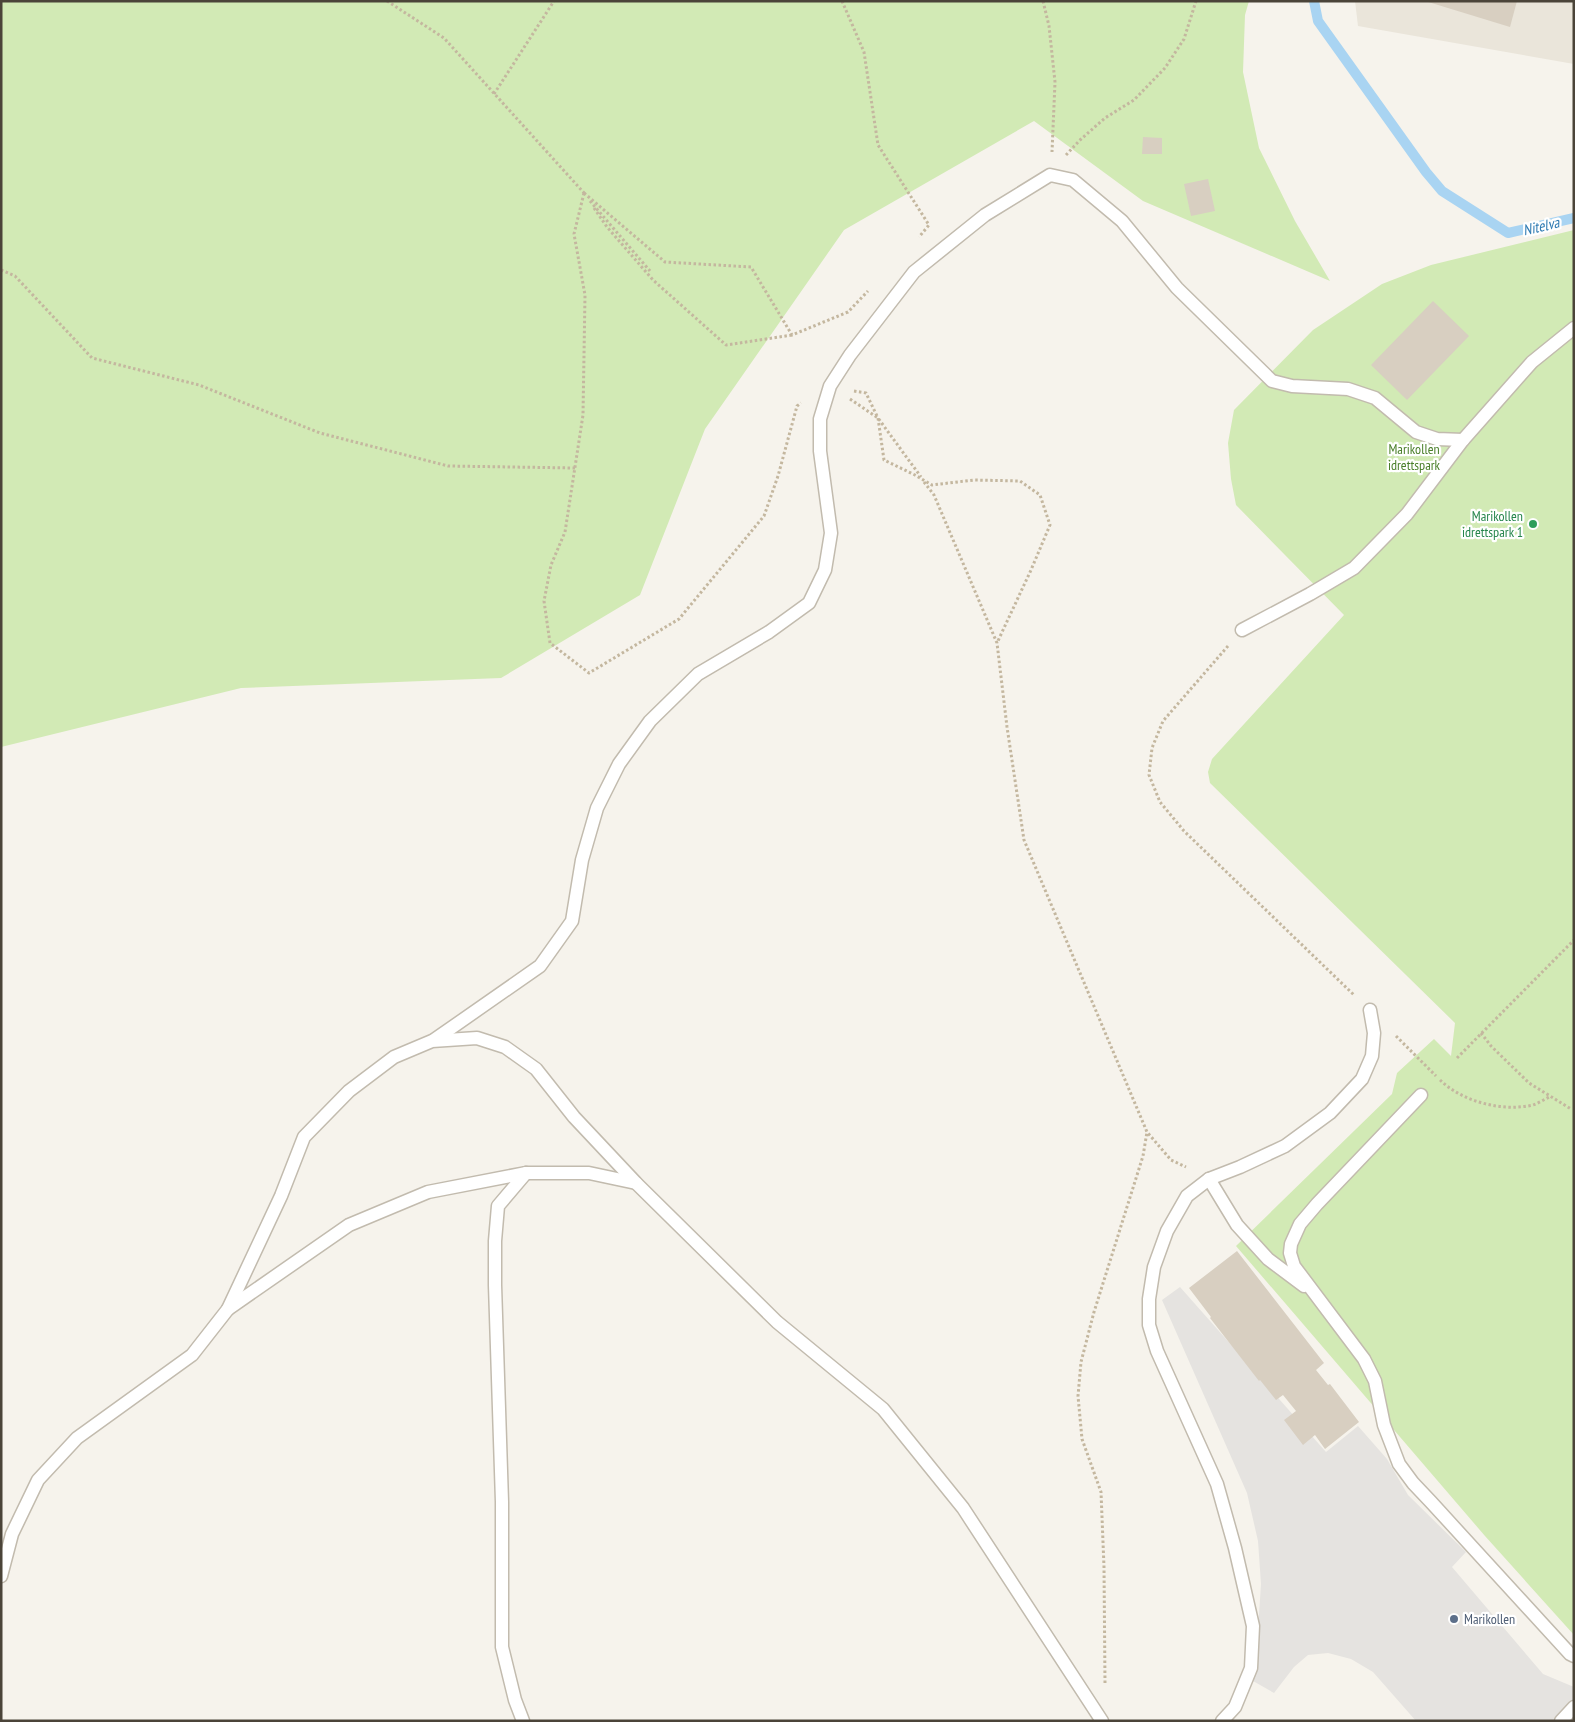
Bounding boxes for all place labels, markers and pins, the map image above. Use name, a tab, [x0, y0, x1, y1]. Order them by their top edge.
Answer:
place label: Marikollen idrettspark 1	[1462, 507, 1523, 541]
marker: Marikollen idrettspark 1	[1527, 518, 1539, 530]
place label: Marikollen	[1464, 1610, 1515, 1628]
marker: Marikollen	[1448, 1613, 1460, 1625]

